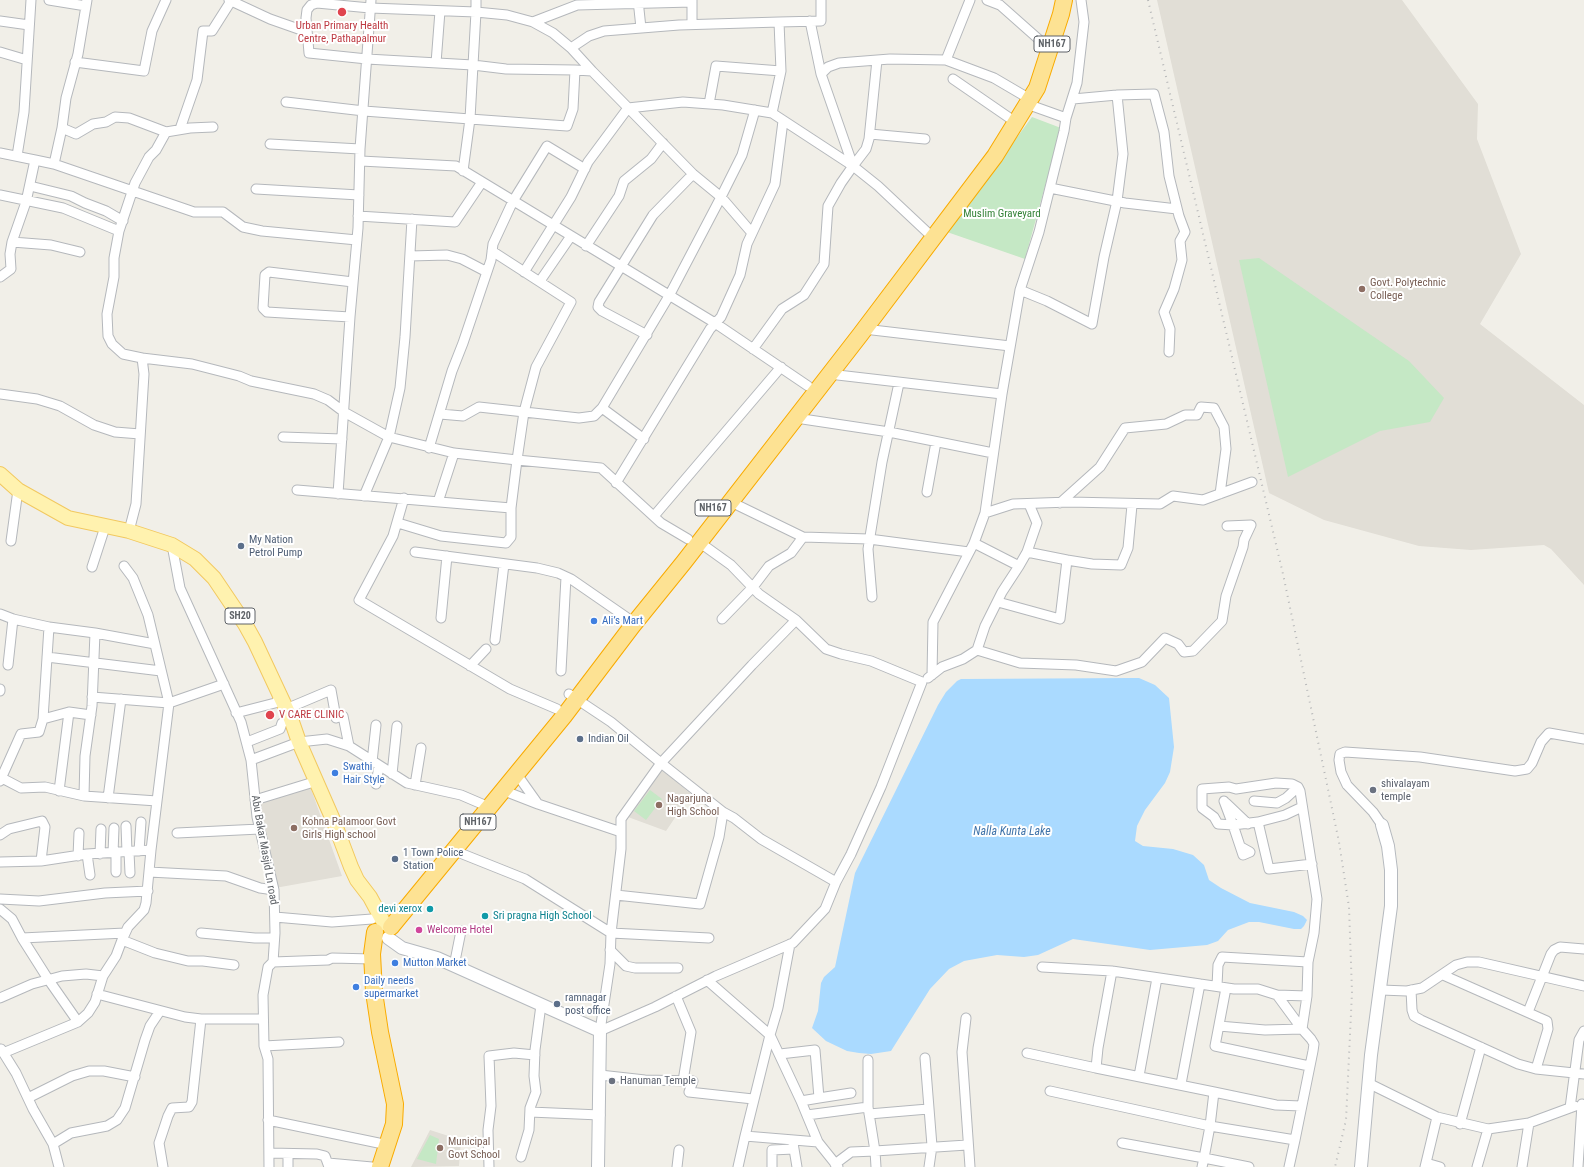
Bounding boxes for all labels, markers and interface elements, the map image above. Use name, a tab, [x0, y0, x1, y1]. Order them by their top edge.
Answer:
marker: Urban Primary Health Centre, Pathapalmur	[336, 6, 348, 18]
place label: Urban Primary Health Centre, Pathapalmur	[296, 19, 388, 45]
road number: NH167	[1034, 36, 1070, 52]
park label: Muslim Graveyard	[963, 207, 1041, 221]
place label: Govt. Polytechnic College	[1370, 276, 1446, 302]
marker: Govt. Polytechnic College	[1357, 284, 1367, 294]
road number: NH167	[695, 500, 731, 516]
place label: My Nation Petrol Pump	[249, 533, 302, 559]
marker: My Nation Petrol Pump	[236, 541, 246, 551]
road number: SH20	[225, 608, 255, 624]
place label: Ali’s Mart	[602, 614, 643, 628]
marker: Ali’s Mart	[589, 616, 599, 626]
place label: V CARE CLINIC	[279, 708, 344, 722]
marker: V CARE CLINIC	[264, 709, 276, 721]
place label: Indian Oil	[588, 732, 629, 746]
marker: Indian Oil	[575, 734, 585, 744]
place label: Swathi Hair Style	[343, 760, 385, 786]
marker: Swathi Hair Style	[330, 768, 340, 778]
place label: shivalayam temple	[1381, 777, 1430, 803]
marker: shivalayam temple	[1368, 785, 1378, 795]
place label: Nagarjuna High School	[667, 792, 719, 818]
street label: Abu Bakar Masjid Ln road	[248, 794, 280, 906]
marker: Nagarjuna High School	[654, 800, 664, 810]
road number: NH167	[460, 814, 496, 830]
place label: Kohna Palamoor Govt Girls High school	[302, 815, 396, 841]
marker: Kohna Palamoor Govt Girls High school	[289, 823, 299, 833]
water label: Nalla Kunta Lake	[973, 825, 1051, 839]
place label: 1 Town Police Station	[403, 846, 464, 872]
marker: 1 Town Police Station	[390, 854, 400, 864]
place label: devi xerox	[378, 902, 422, 916]
marker: devi xerox	[425, 904, 435, 914]
place label: Sri pragna High School	[493, 909, 592, 923]
marker: Sri pragna High School	[480, 911, 490, 921]
place label: Welcome Hotel	[427, 923, 493, 937]
marker: Welcome Hotel	[414, 925, 424, 935]
place label: Mutton Market	[403, 956, 467, 970]
marker: Mutton Market	[390, 958, 400, 968]
place label: Daily needs supermarket	[364, 974, 418, 1000]
marker: Daily needs supermarket	[351, 982, 361, 992]
place label: ramnagar post office	[565, 991, 611, 1017]
marker: ramnagar post office	[552, 999, 562, 1009]
place label: Hanuman Temple	[620, 1074, 696, 1088]
marker: Hanuman Temple	[607, 1076, 617, 1086]
place label: Municipal Govt School	[448, 1135, 500, 1161]
marker: Municipal Govt School	[435, 1143, 445, 1153]

